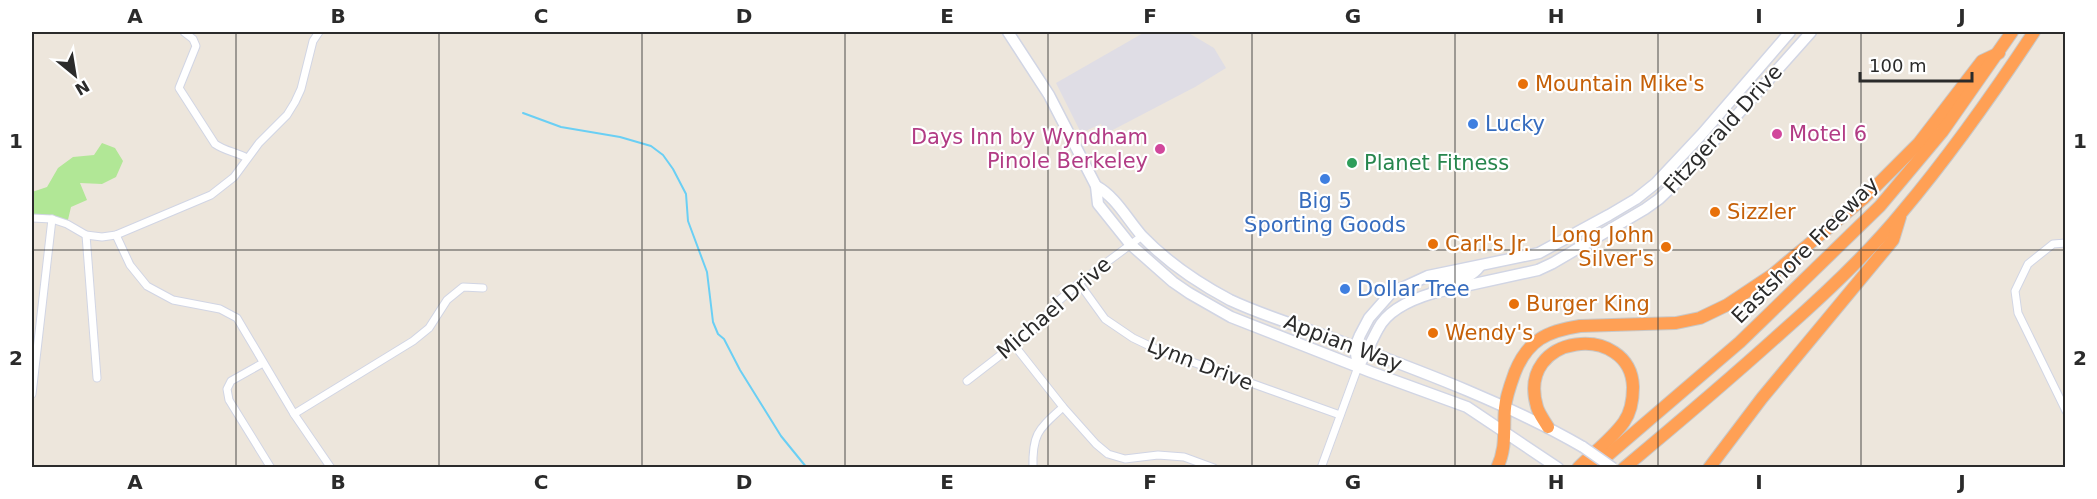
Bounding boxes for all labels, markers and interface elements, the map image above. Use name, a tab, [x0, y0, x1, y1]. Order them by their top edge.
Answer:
text: A	[127, 4, 143, 28]
text: B	[330, 4, 346, 28]
text: C	[534, 4, 548, 28]
text: D	[736, 4, 752, 28]
text: E	[940, 4, 954, 28]
text: F	[1143, 4, 1157, 28]
text: G	[1345, 4, 1361, 28]
text: H	[1548, 4, 1564, 28]
text: I	[1755, 4, 1763, 28]
text: J	[1956, 4, 1966, 28]
north arrow	[45, 45, 105, 105]
scale bar	[1860, 45, 1972, 83]
text: 100 m	[1869, 55, 1927, 76]
street label: Fitzgerald Drive	[1659, 60, 1787, 198]
place label: Mountain Mike's	[1535, 72, 1705, 96]
text: N	[72, 76, 93, 99]
marker: Mountain Mike's	[1516, 77, 1530, 91]
place label: Lucky	[1485, 112, 1545, 136]
marker: Lucky	[1466, 117, 1480, 131]
place label: Motel 6	[1789, 122, 1867, 146]
place label: Days Inn by Wyndham Pinole Berkeley	[911, 125, 1148, 173]
marker: Motel 6	[1770, 127, 1784, 141]
text: 1	[9, 129, 23, 153]
text: 1	[2073, 129, 2087, 153]
marker: Days Inn by Wyndham Pinole Berkeley	[1153, 142, 1167, 156]
place label: Planet Fitness	[1364, 151, 1509, 175]
marker: Planet Fitness	[1345, 156, 1359, 170]
marker: Big 5 Sporting Goods	[1318, 172, 1332, 186]
street label: Eastshore Freeway	[1727, 172, 1883, 328]
place label: Big 5 Sporting Goods	[1244, 189, 1406, 237]
place label: Sizzler	[1727, 200, 1796, 224]
marker: Sizzler	[1708, 205, 1722, 219]
place label: Long John Silver's	[1551, 223, 1654, 271]
place label: Carl's Jr.	[1445, 232, 1530, 256]
marker: Carl's Jr.	[1426, 237, 1440, 251]
marker: Long John Silver's	[1659, 240, 1673, 254]
street label: Michael Drive	[992, 252, 1116, 364]
place label: Dollar Tree	[1357, 277, 1470, 301]
marker: Dollar Tree	[1338, 282, 1352, 296]
place label: Burger King	[1526, 292, 1650, 316]
marker: Burger King	[1507, 297, 1521, 311]
street label: Appian Way	[1281, 309, 1405, 377]
place label: Wendy's	[1445, 321, 1533, 345]
marker: Wendy's	[1426, 326, 1440, 340]
street label: Lynn Drive	[1144, 333, 1256, 395]
text: 2	[9, 346, 23, 370]
text: 2	[2073, 346, 2087, 370]
text: A	[127, 470, 143, 494]
text: B	[330, 470, 346, 494]
text: C	[534, 470, 548, 494]
text: D	[736, 470, 752, 494]
text: E	[940, 470, 954, 494]
text: F	[1143, 470, 1157, 494]
text: G	[1345, 470, 1361, 494]
text: H	[1548, 470, 1564, 494]
text: I	[1755, 470, 1763, 494]
text: J	[1956, 470, 1966, 494]

